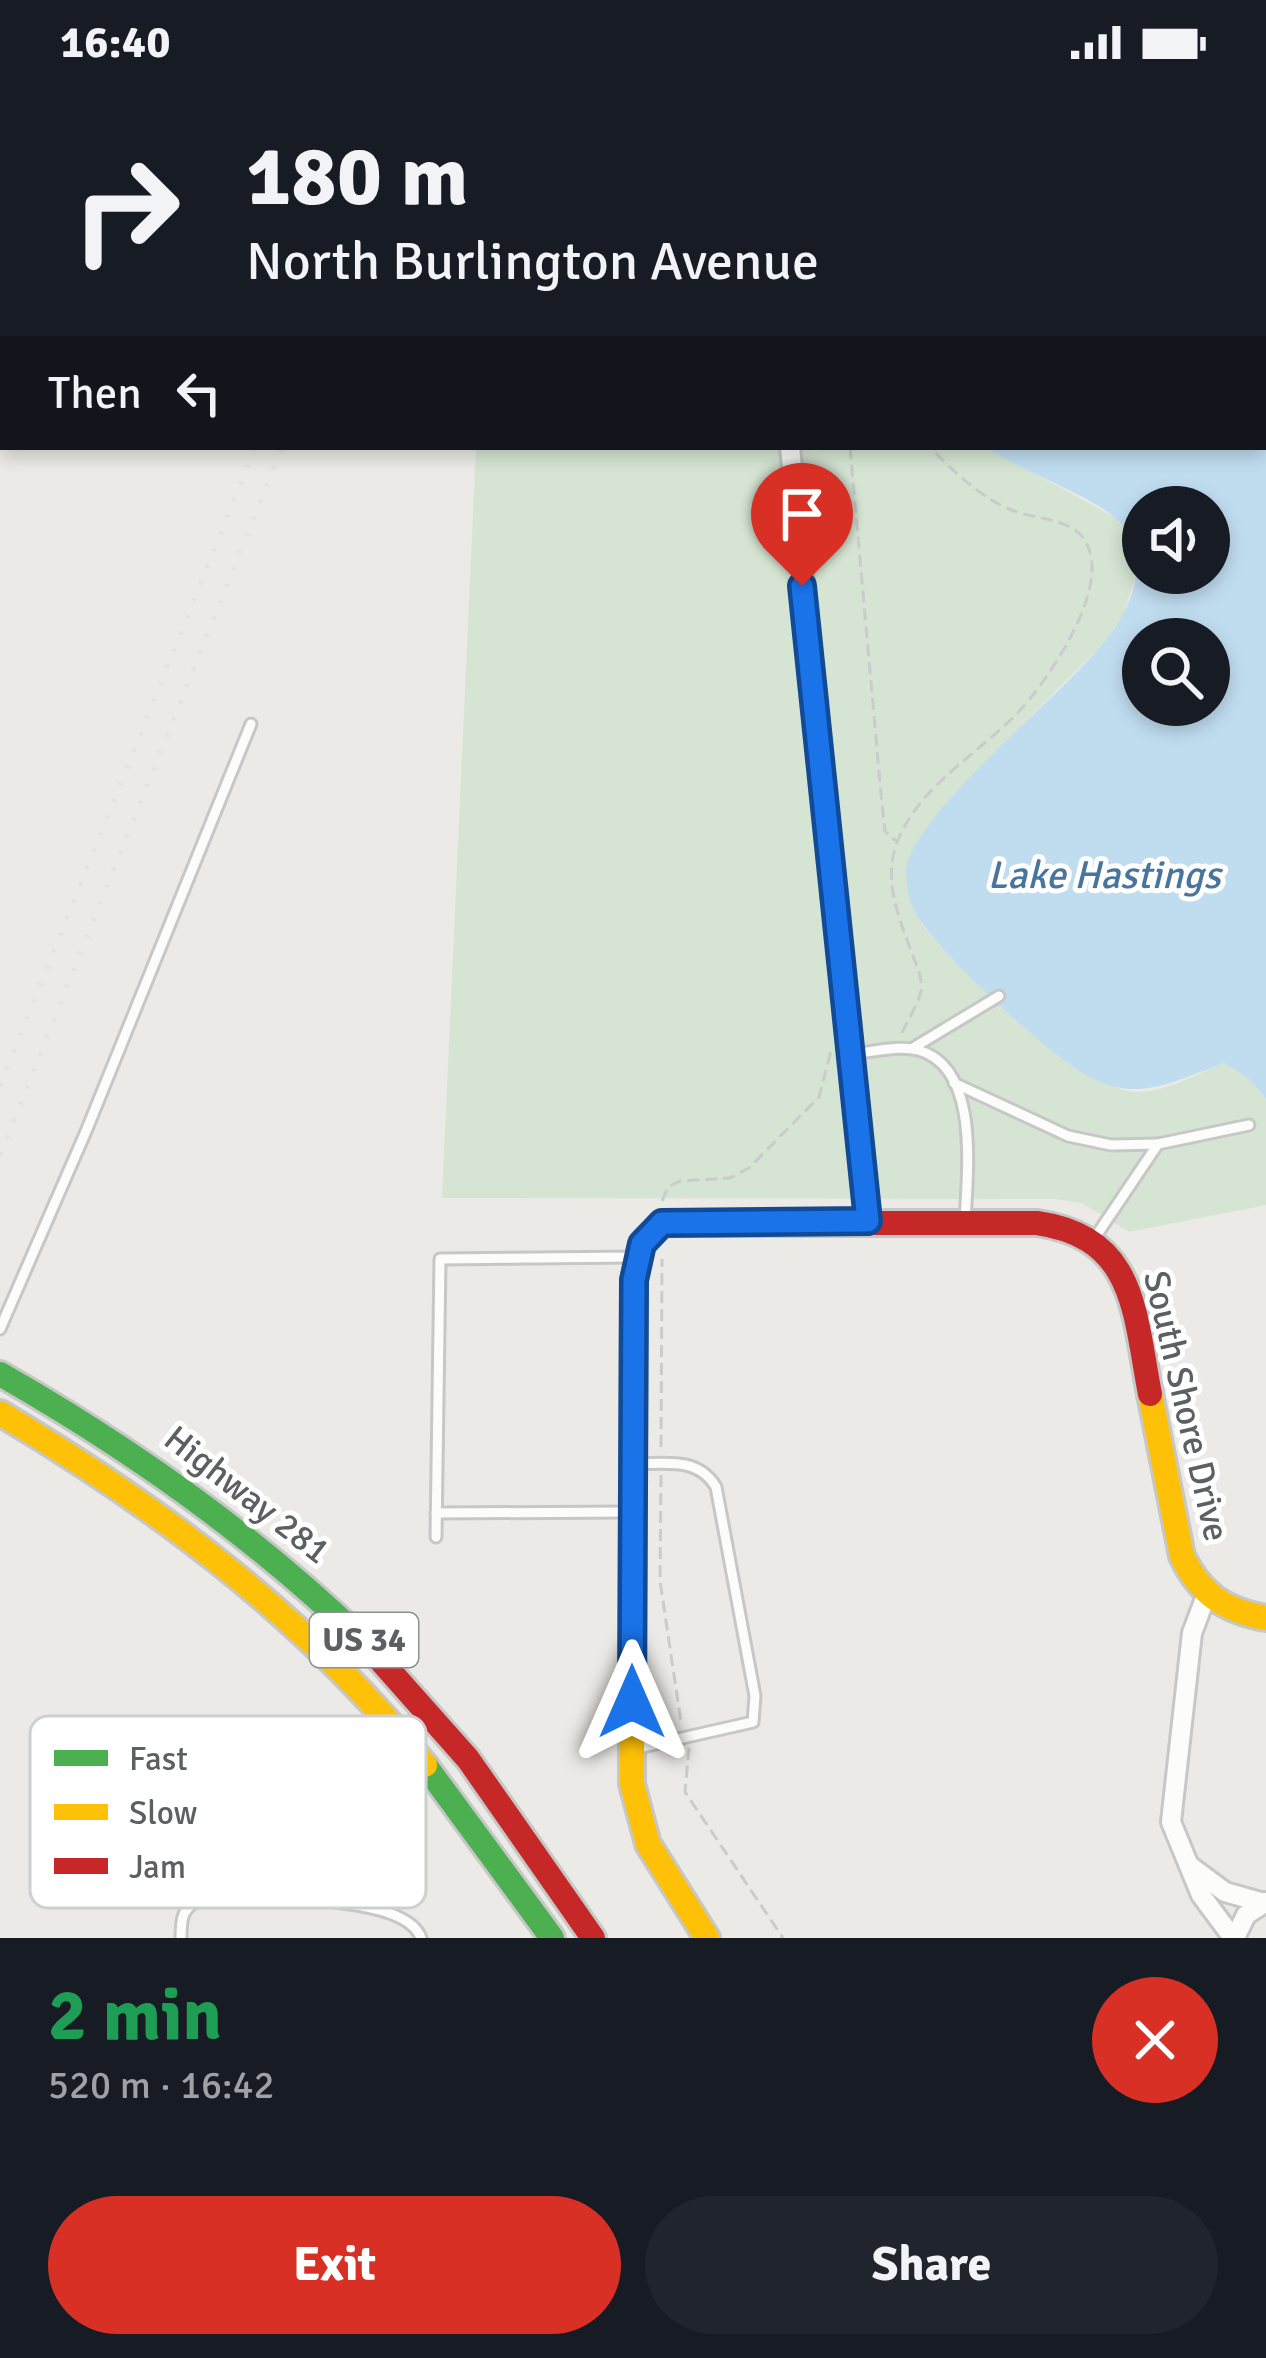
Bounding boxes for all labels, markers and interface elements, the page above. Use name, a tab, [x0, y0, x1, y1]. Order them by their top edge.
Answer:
text: 16:40	[60, 15, 170, 70]
text: 180 m	[246, 125, 468, 229]
icon: right	[48, 132, 204, 288]
text: North Burlington Avenue	[246, 228, 819, 295]
icon: left	[166, 360, 232, 426]
text: Then	[48, 366, 142, 421]
pin	[751, 463, 853, 586]
icon: arrive	[769, 481, 835, 547]
map controls	[1122, 486, 1230, 726]
button: sound	[1122, 486, 1230, 594]
button: search	[1122, 618, 1230, 726]
water label: Lake Hastings	[987, 851, 1224, 899]
street label: South Shore Drive	[1133, 1267, 1239, 1545]
street label: Highway 281	[155, 1416, 339, 1574]
road number: US 34	[310, 1613, 418, 1667]
position arrow	[569, 1639, 695, 1765]
legend	[30, 1716, 426, 1908]
text: Fast	[129, 1739, 188, 1780]
text: Slow	[129, 1793, 198, 1834]
text: Jam	[129, 1847, 186, 1888]
text: 2 min	[48, 1971, 222, 2060]
button: close	[1092, 1977, 1218, 2103]
text: 520 m · 16:42	[48, 2061, 275, 2109]
button: Exit	[48, 2196, 621, 2334]
button: Share	[645, 2196, 1218, 2334]

